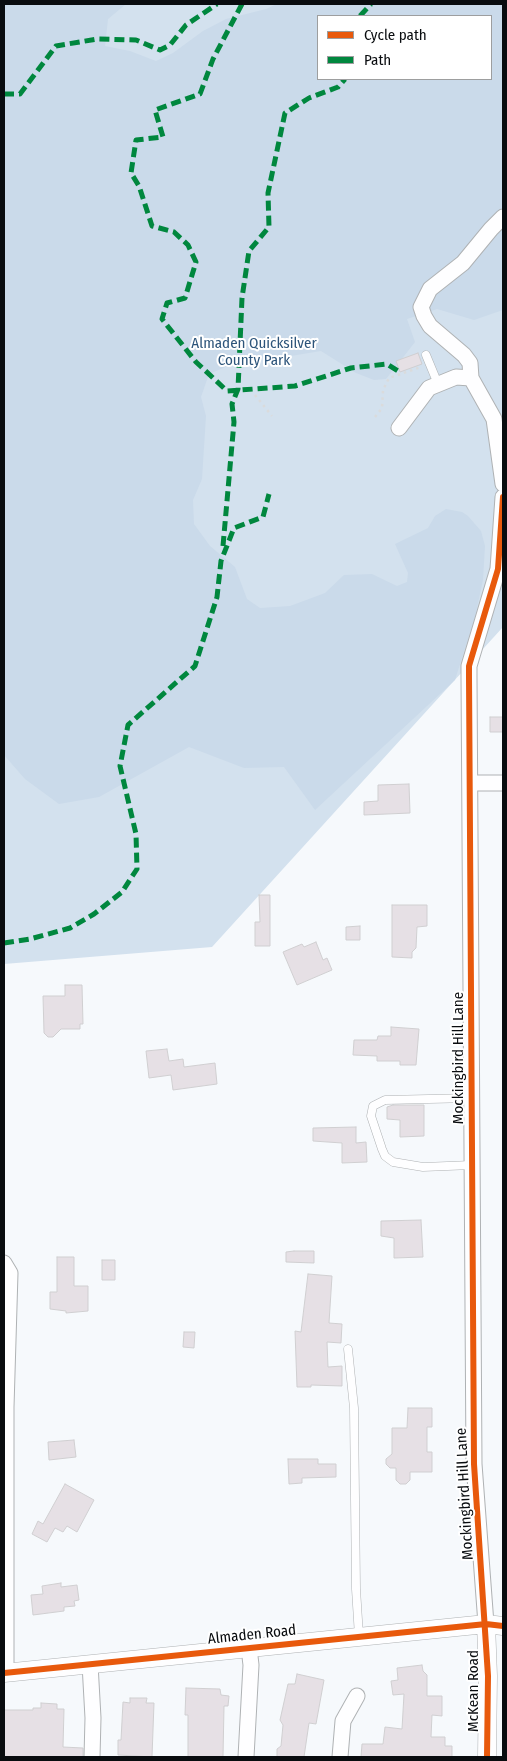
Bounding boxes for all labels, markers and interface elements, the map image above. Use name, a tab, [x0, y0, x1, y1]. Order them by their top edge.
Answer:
legend	[317, 15, 492, 80]
text: Cycle path	[364, 26, 427, 44]
text: Path	[364, 51, 391, 69]
park label: Almaden Quicksilver County Park	[191, 335, 317, 370]
street label: Mockingbird Hill Lane	[450, 992, 468, 1124]
street label: Mockingbird Hill Lane	[453, 1427, 477, 1561]
street label: Almaden Road	[207, 1621, 297, 1649]
street label: McKean Road	[465, 1650, 483, 1732]

